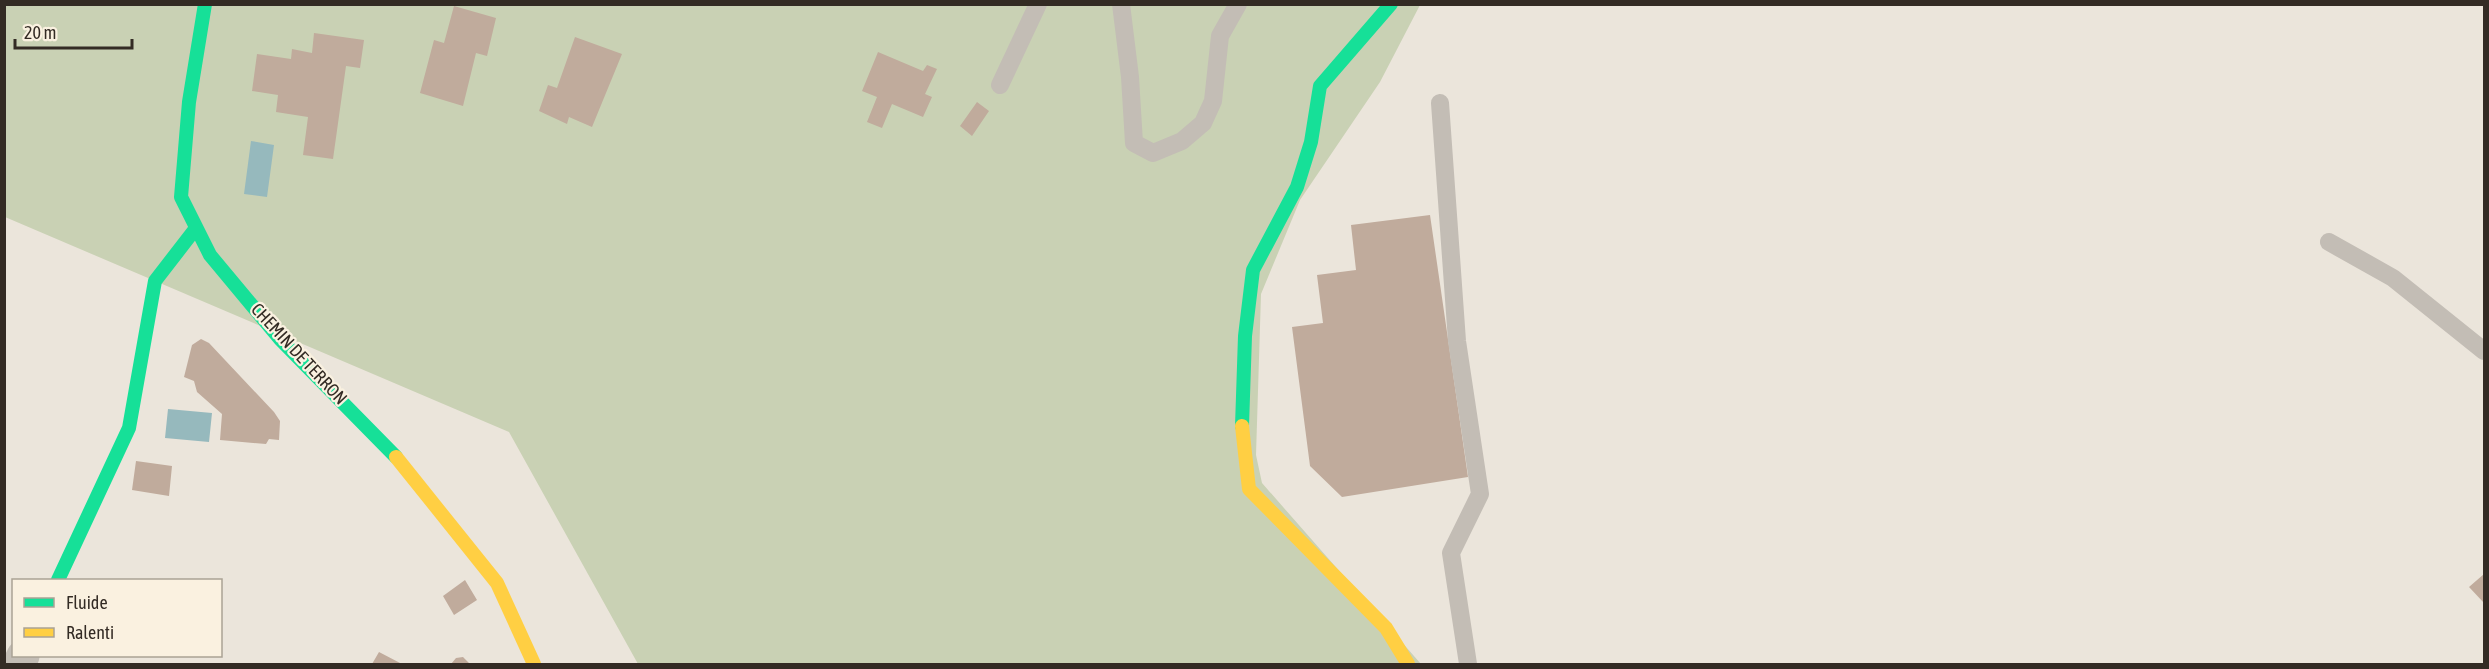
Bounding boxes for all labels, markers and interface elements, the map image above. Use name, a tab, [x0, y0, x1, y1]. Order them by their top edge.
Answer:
scale bar	[15, 12, 132, 50]
text: 20 m	[24, 22, 56, 43]
street label: CHEMIN DE TERRON	[247, 299, 352, 409]
legend	[12, 579, 222, 657]
text: Fluide	[66, 592, 108, 613]
text: Ralenti	[66, 622, 114, 643]

